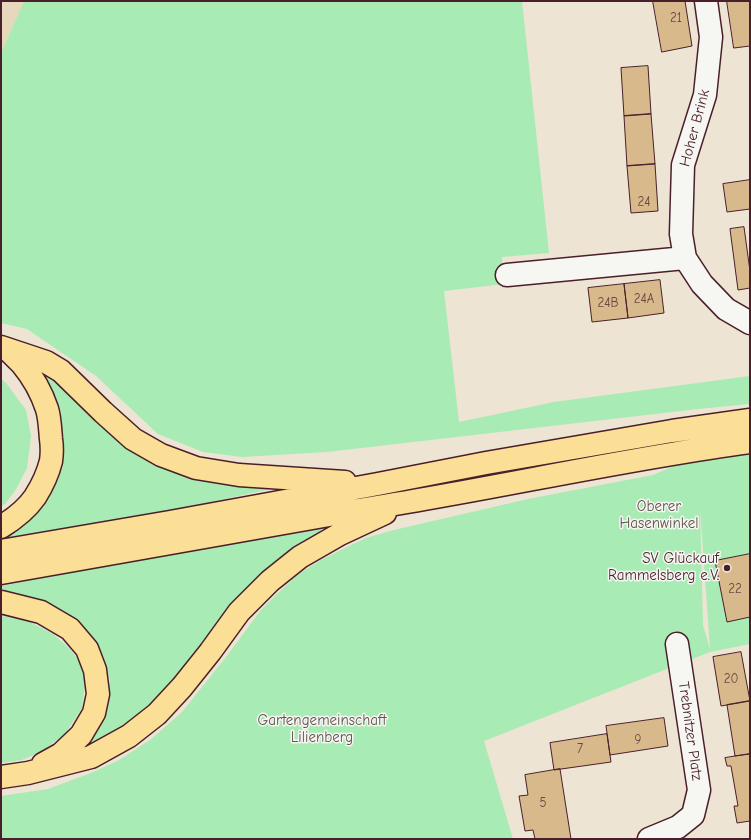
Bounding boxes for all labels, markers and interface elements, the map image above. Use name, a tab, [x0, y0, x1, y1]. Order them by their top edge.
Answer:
house number: 21	[670, 10, 682, 26]
street label: Hoher Brink	[676, 87, 714, 169]
house number: 24	[637, 194, 651, 210]
house number: 24A	[634, 291, 654, 307]
house number: 24B	[597, 295, 619, 311]
park label: Oberer Hasenwinkel	[619, 498, 699, 533]
place label: SV Glückauf Rammelsberg e.V.	[608, 550, 719, 585]
marker: SV Glückauf Rammelsberg e.V.	[722, 563, 732, 573]
house number: 22	[728, 581, 742, 597]
house number: 20	[724, 671, 738, 687]
street label: Trebnitzer Platz	[674, 680, 706, 782]
park label: Gartengemeinschaft Lilienberg	[258, 712, 386, 747]
house number: 9	[635, 732, 641, 748]
house number: 7	[577, 741, 583, 757]
house number: 5	[539, 795, 547, 811]

